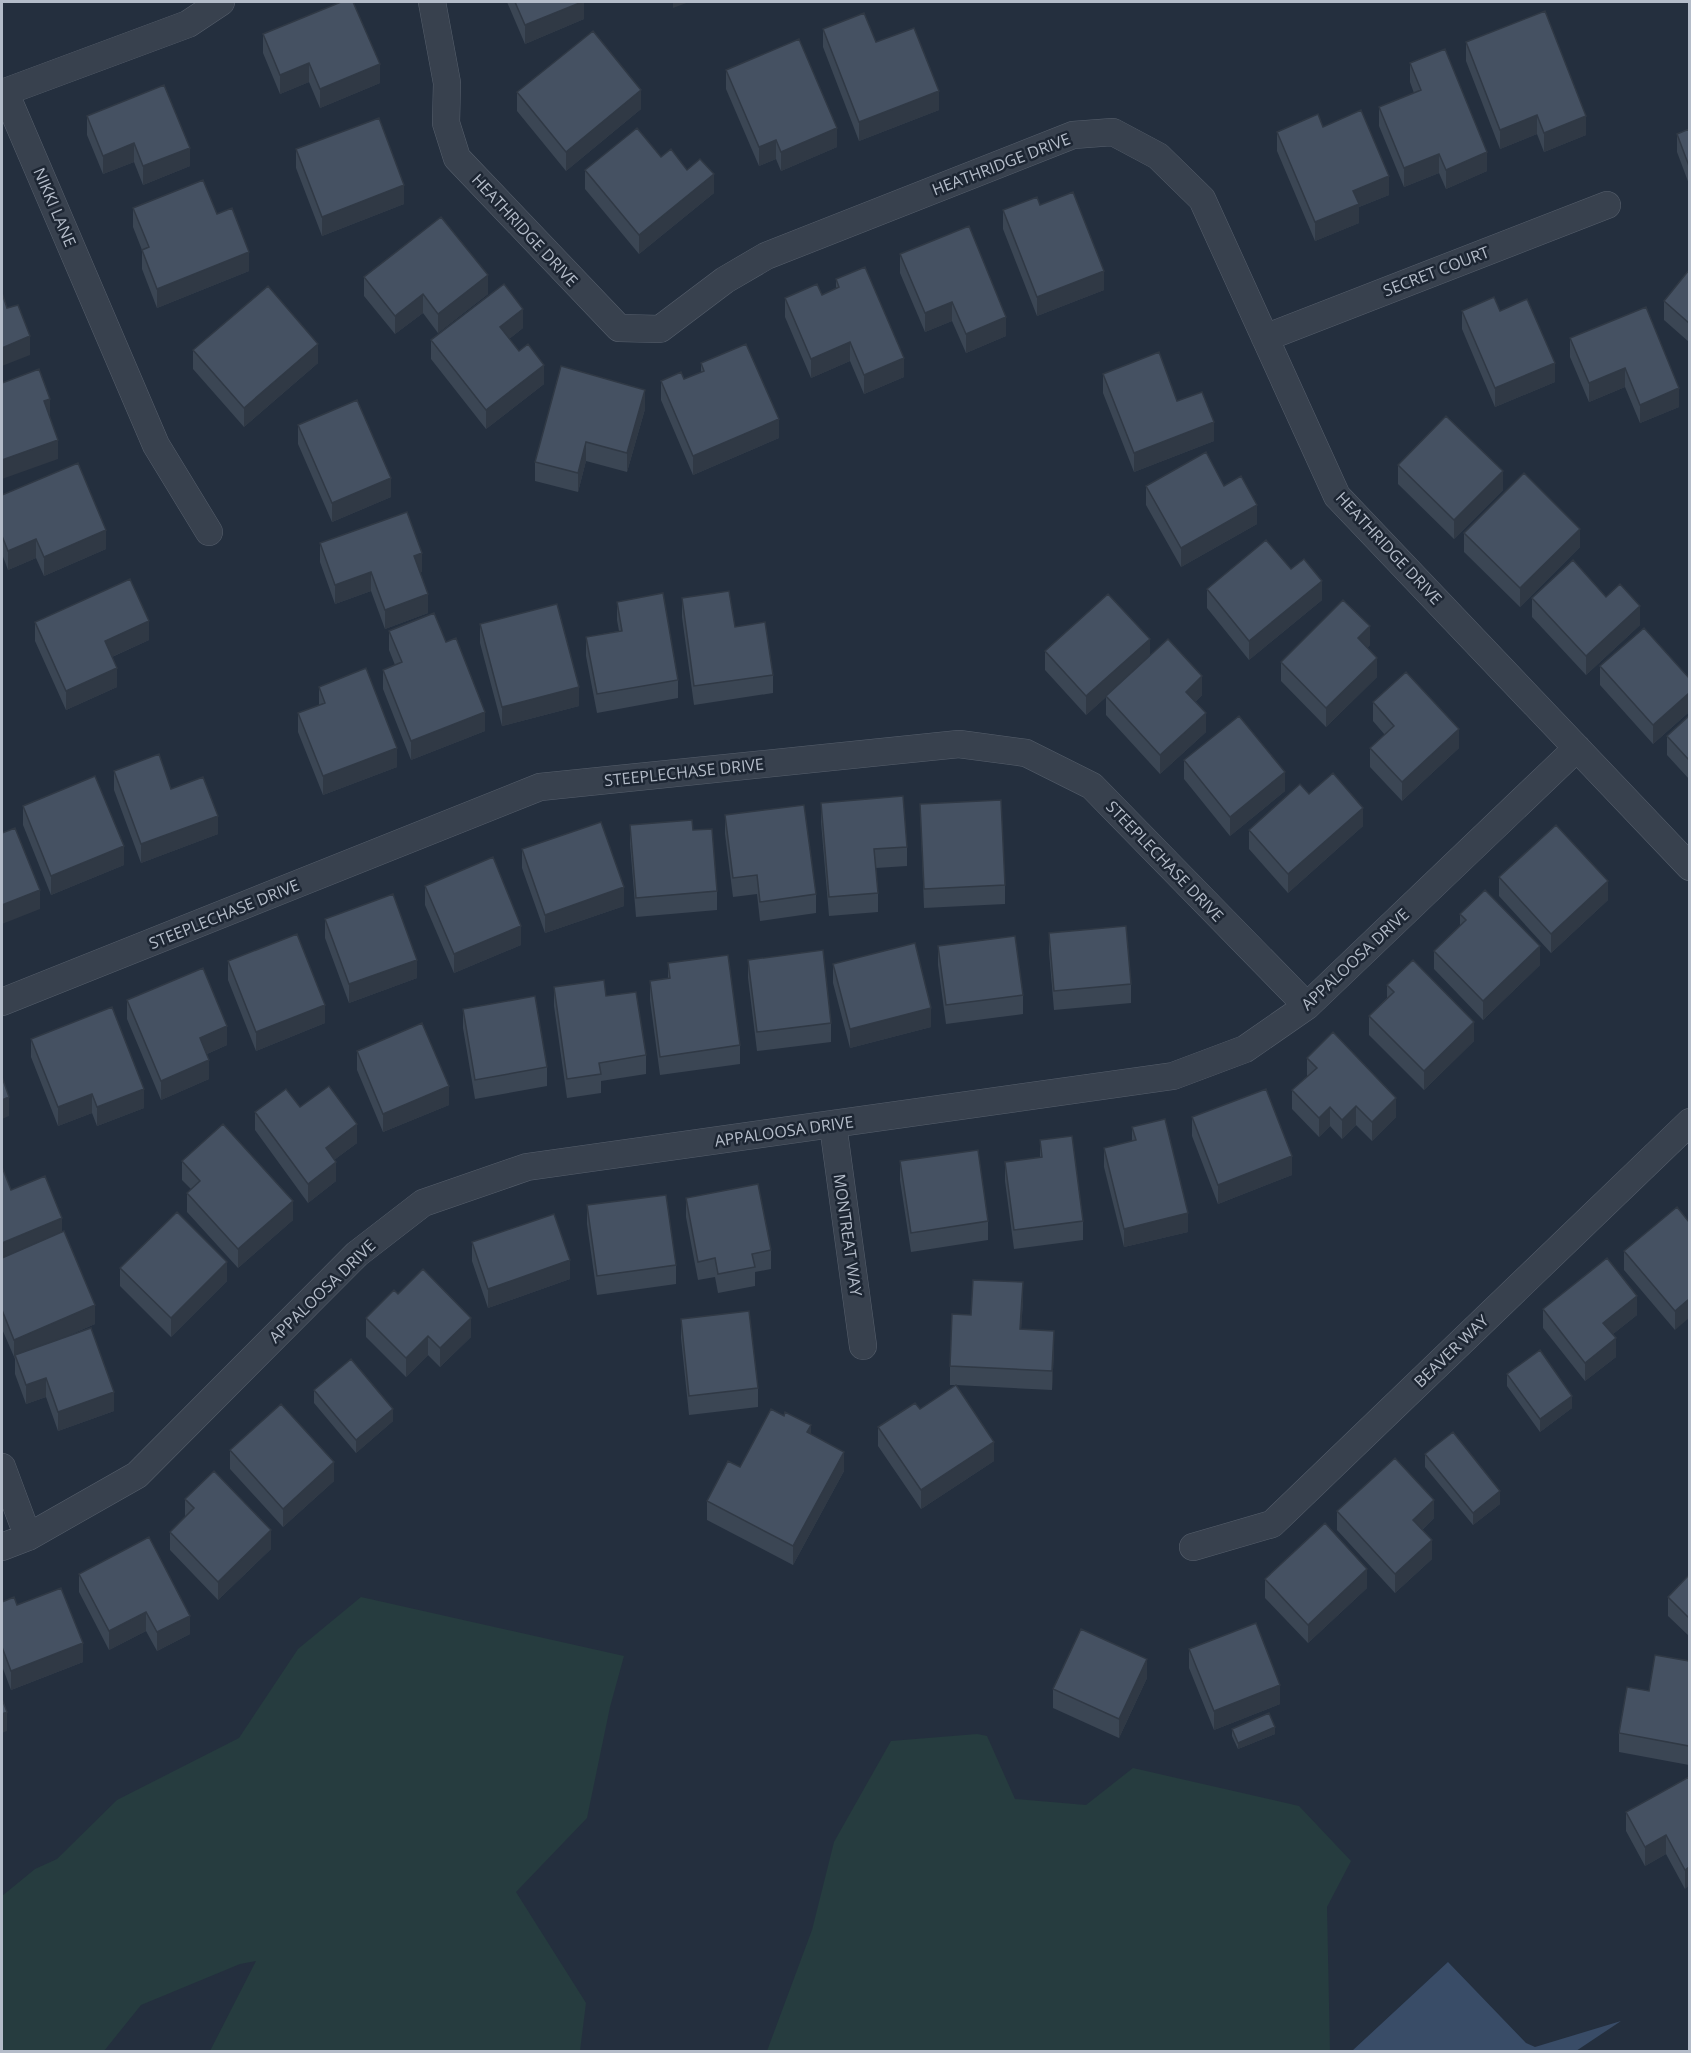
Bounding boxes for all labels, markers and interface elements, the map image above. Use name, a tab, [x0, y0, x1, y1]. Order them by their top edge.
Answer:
street label: HEATHRIDGE DRIVE	[929, 127, 1073, 201]
street label: NIKKI LANE	[28, 164, 82, 250]
street label: HEATHRIDGE DRIVE	[467, 169, 583, 291]
street label: SECRET COURT	[1380, 241, 1493, 301]
street label: HEATHRIDGE DRIVE	[1331, 487, 1447, 609]
street label: STEEPLECHASE DRIVE	[603, 753, 765, 791]
street label: STEEPLECHASE DRIVE	[1101, 796, 1229, 926]
street label: STEEPLECHASE DRIVE	[146, 874, 302, 954]
street label: APPALOOSA DRIVE	[1296, 903, 1414, 1015]
street label: APPALOOSA DRIVE	[713, 1110, 855, 1152]
street label: MONTREAT WAY	[829, 1172, 867, 1298]
street label: APPALOOSA DRIVE	[264, 1234, 380, 1348]
street label: BEAVER WAY	[1409, 1310, 1493, 1392]

